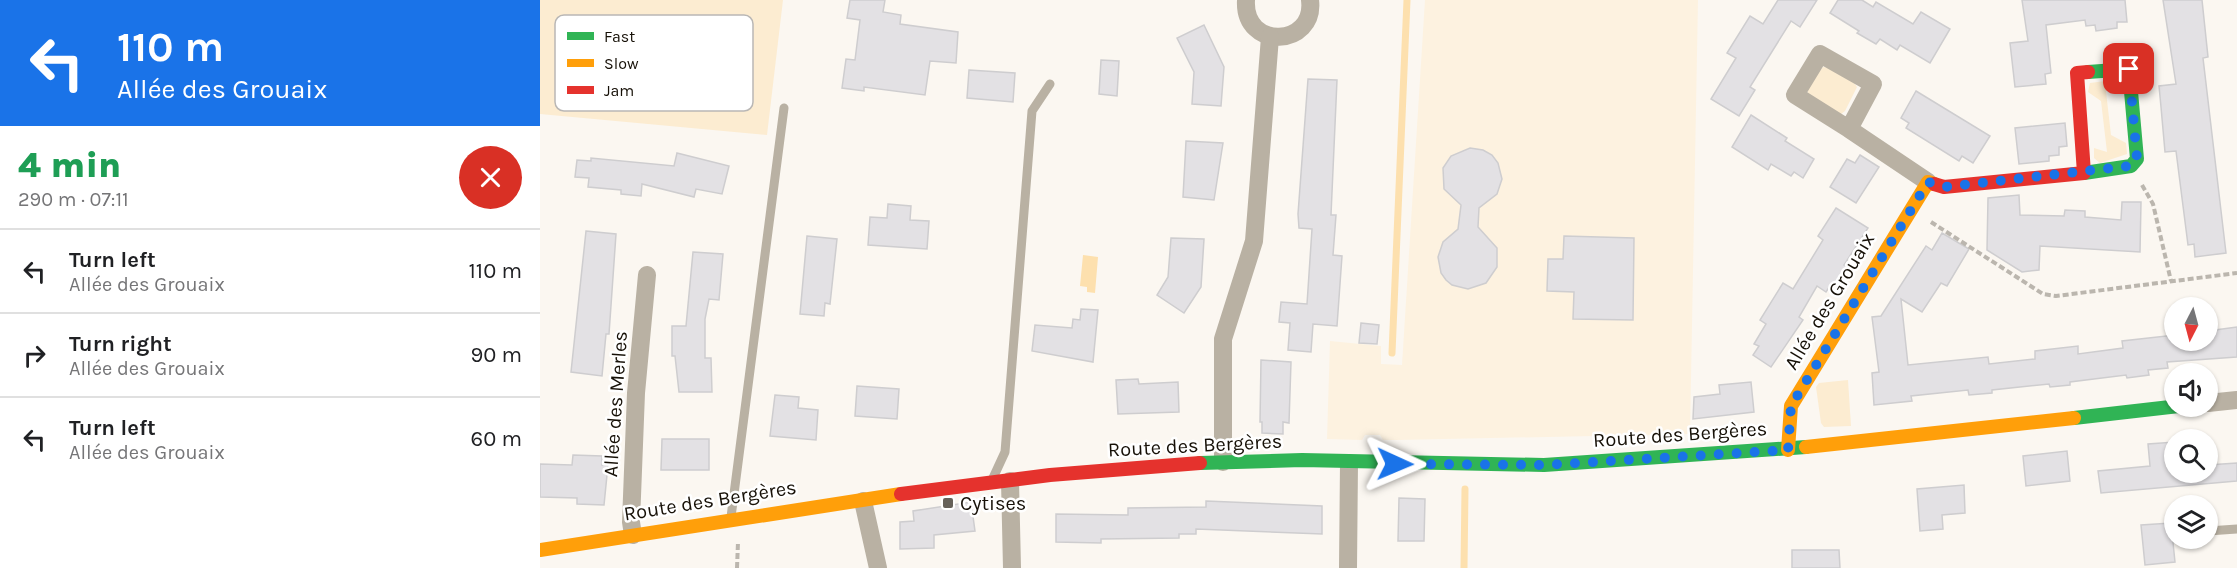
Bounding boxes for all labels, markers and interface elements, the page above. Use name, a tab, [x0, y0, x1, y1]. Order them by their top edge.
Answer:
legend	[555, 15, 753, 111]
text: 110 m	[117, 22, 224, 72]
icon: left	[18, 24, 96, 102]
text: Fast	[604, 27, 635, 46]
pin	[2103, 43, 2154, 94]
icon: arrive	[2112, 52, 2145, 85]
text: Slow	[604, 54, 639, 73]
text: Allée des Grouaix	[117, 73, 327, 105]
text: Jam	[604, 81, 634, 100]
text: 4 min	[18, 144, 121, 186]
button: close	[459, 146, 522, 209]
text: 290 m · 07:11	[18, 188, 129, 211]
street label: Allée des Grouaix	[1779, 229, 1879, 374]
text: Turn left	[69, 247, 156, 273]
icon: left	[18, 255, 51, 288]
text: 110 m	[469, 258, 522, 284]
text: Allée des Grouaix	[69, 273, 225, 296]
north arrow	[2164, 297, 2218, 351]
map controls	[2164, 297, 2218, 549]
street label: Allée des Merles	[599, 330, 632, 478]
text: Turn right	[69, 331, 172, 357]
icon: right	[18, 339, 51, 372]
text: 90 m	[470, 342, 522, 368]
text: Allée des Grouaix	[69, 357, 225, 380]
button: sound	[2164, 363, 2218, 417]
text: Turn left	[69, 415, 156, 441]
street label: Route des Bergères	[1592, 417, 1768, 452]
icon: left	[18, 423, 51, 456]
text: 60 m	[471, 426, 522, 452]
street label: Route des Bergères	[1107, 429, 1283, 462]
button: search	[2164, 429, 2218, 483]
position arrow	[1363, 432, 1427, 496]
text: Allée des Grouaix	[69, 441, 225, 464]
street label: Route des Bergères	[622, 475, 798, 525]
place label: Cytises	[960, 492, 1026, 515]
button: layers	[2164, 495, 2218, 549]
marker: Cytises	[941, 496, 955, 510]

